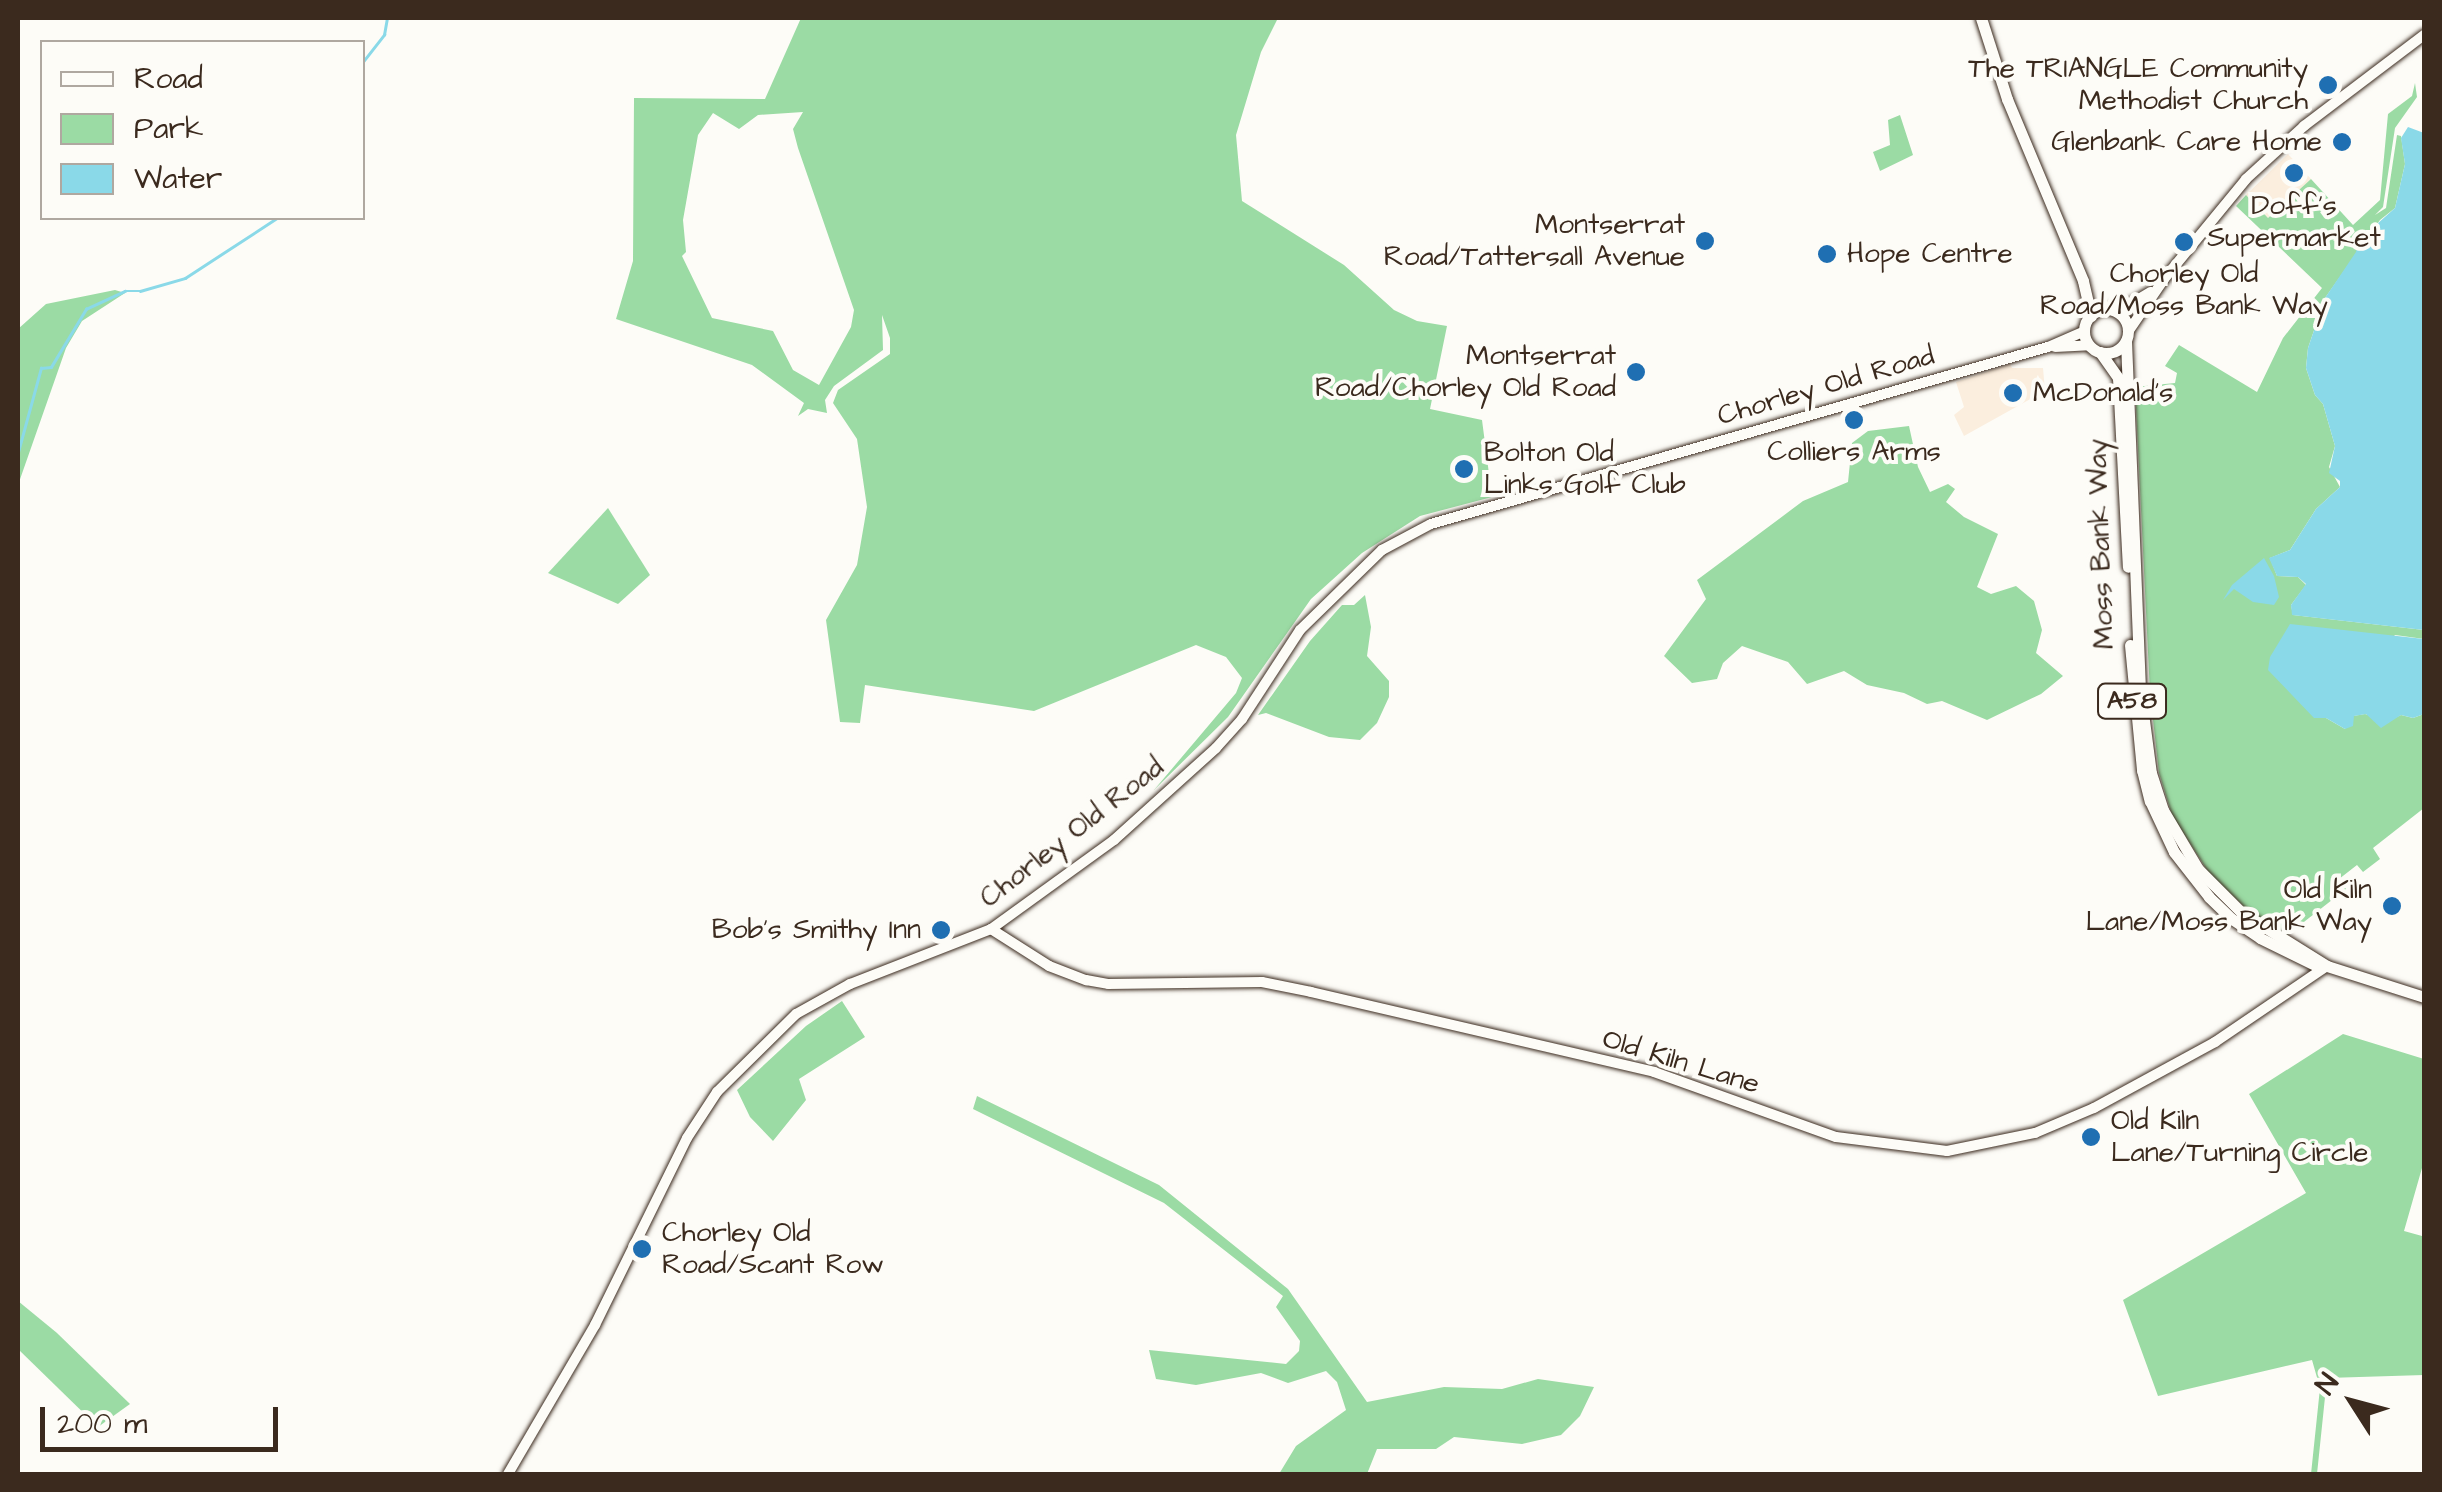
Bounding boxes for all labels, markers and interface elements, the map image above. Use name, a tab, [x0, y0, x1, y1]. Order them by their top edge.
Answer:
legend	[40, 40, 365, 220]
place label: The TRIANGLE Community Methodist Church	[1968, 52, 2308, 118]
text: Road	[134, 58, 203, 100]
marker: The TRIANGLE Community Methodist Church	[2317, 74, 2339, 96]
text: Park	[134, 108, 203, 150]
place label: Glenbank Care Home	[2051, 125, 2322, 159]
marker: Glenbank Care Home	[2331, 131, 2353, 153]
text: Water	[134, 158, 222, 200]
marker: Doff's Supermarket	[2283, 162, 2305, 184]
place label: Doff's Supermarket	[2207, 189, 2381, 255]
place label: Montserrat Road/Tattersall Avenue	[1384, 208, 1685, 274]
marker: Montserrat Road/Tattersall Avenue	[1694, 230, 1716, 252]
marker: Chorley Old Road/Moss Bank Way	[2173, 231, 2195, 253]
place label: Hope Centre	[1847, 237, 2013, 271]
marker: Hope Centre	[1816, 243, 1838, 265]
place label: Chorley Old Road/Moss Bank Way	[2040, 257, 2328, 323]
place label: Montserrat Road/Chorley Old Road	[1315, 339, 1616, 405]
street label: Chorley Old Road	[1714, 339, 1938, 433]
marker: Montserrat Road/Chorley Old Road	[1625, 361, 1647, 383]
place label: McDonald's	[2033, 376, 2173, 410]
marker: McDonald's	[2002, 382, 2024, 404]
marker: Colliers Arms	[1843, 409, 1865, 431]
place label: Colliers Arms	[1767, 435, 1941, 469]
place label: Bolton Old Links Golf Club	[1484, 436, 1686, 502]
street label: Moss Bank Way	[2081, 438, 2121, 650]
marker: Bolton Old Links Golf Club	[1453, 458, 1475, 480]
road number: A58	[2097, 681, 2167, 721]
street label: Chorley Old Road	[973, 751, 1171, 915]
place label: Old Kiln Lane/Moss Bank Way	[2086, 873, 2372, 939]
marker: Old Kiln Lane/Moss Bank Way	[2381, 895, 2403, 917]
place label: Bob's Smithy Inn	[712, 913, 921, 947]
marker: Bob's Smithy Inn	[930, 919, 952, 941]
street label: Old Kiln Lane	[1598, 1022, 1764, 1102]
place label: Old Kiln Lane/Turning Circle	[2111, 1104, 2368, 1170]
marker: Old Kiln Lane/Turning Circle	[2080, 1126, 2102, 1148]
place label: Chorley Old Road/Scant Row	[662, 1216, 884, 1282]
marker: Chorley Old Road/Scant Row	[631, 1238, 653, 1260]
north arrow	[2302, 1352, 2402, 1452]
text: N	[2306, 1366, 2348, 1403]
scale bar	[45, 1387, 282, 1449]
text: 200 m	[57, 1403, 147, 1445]

